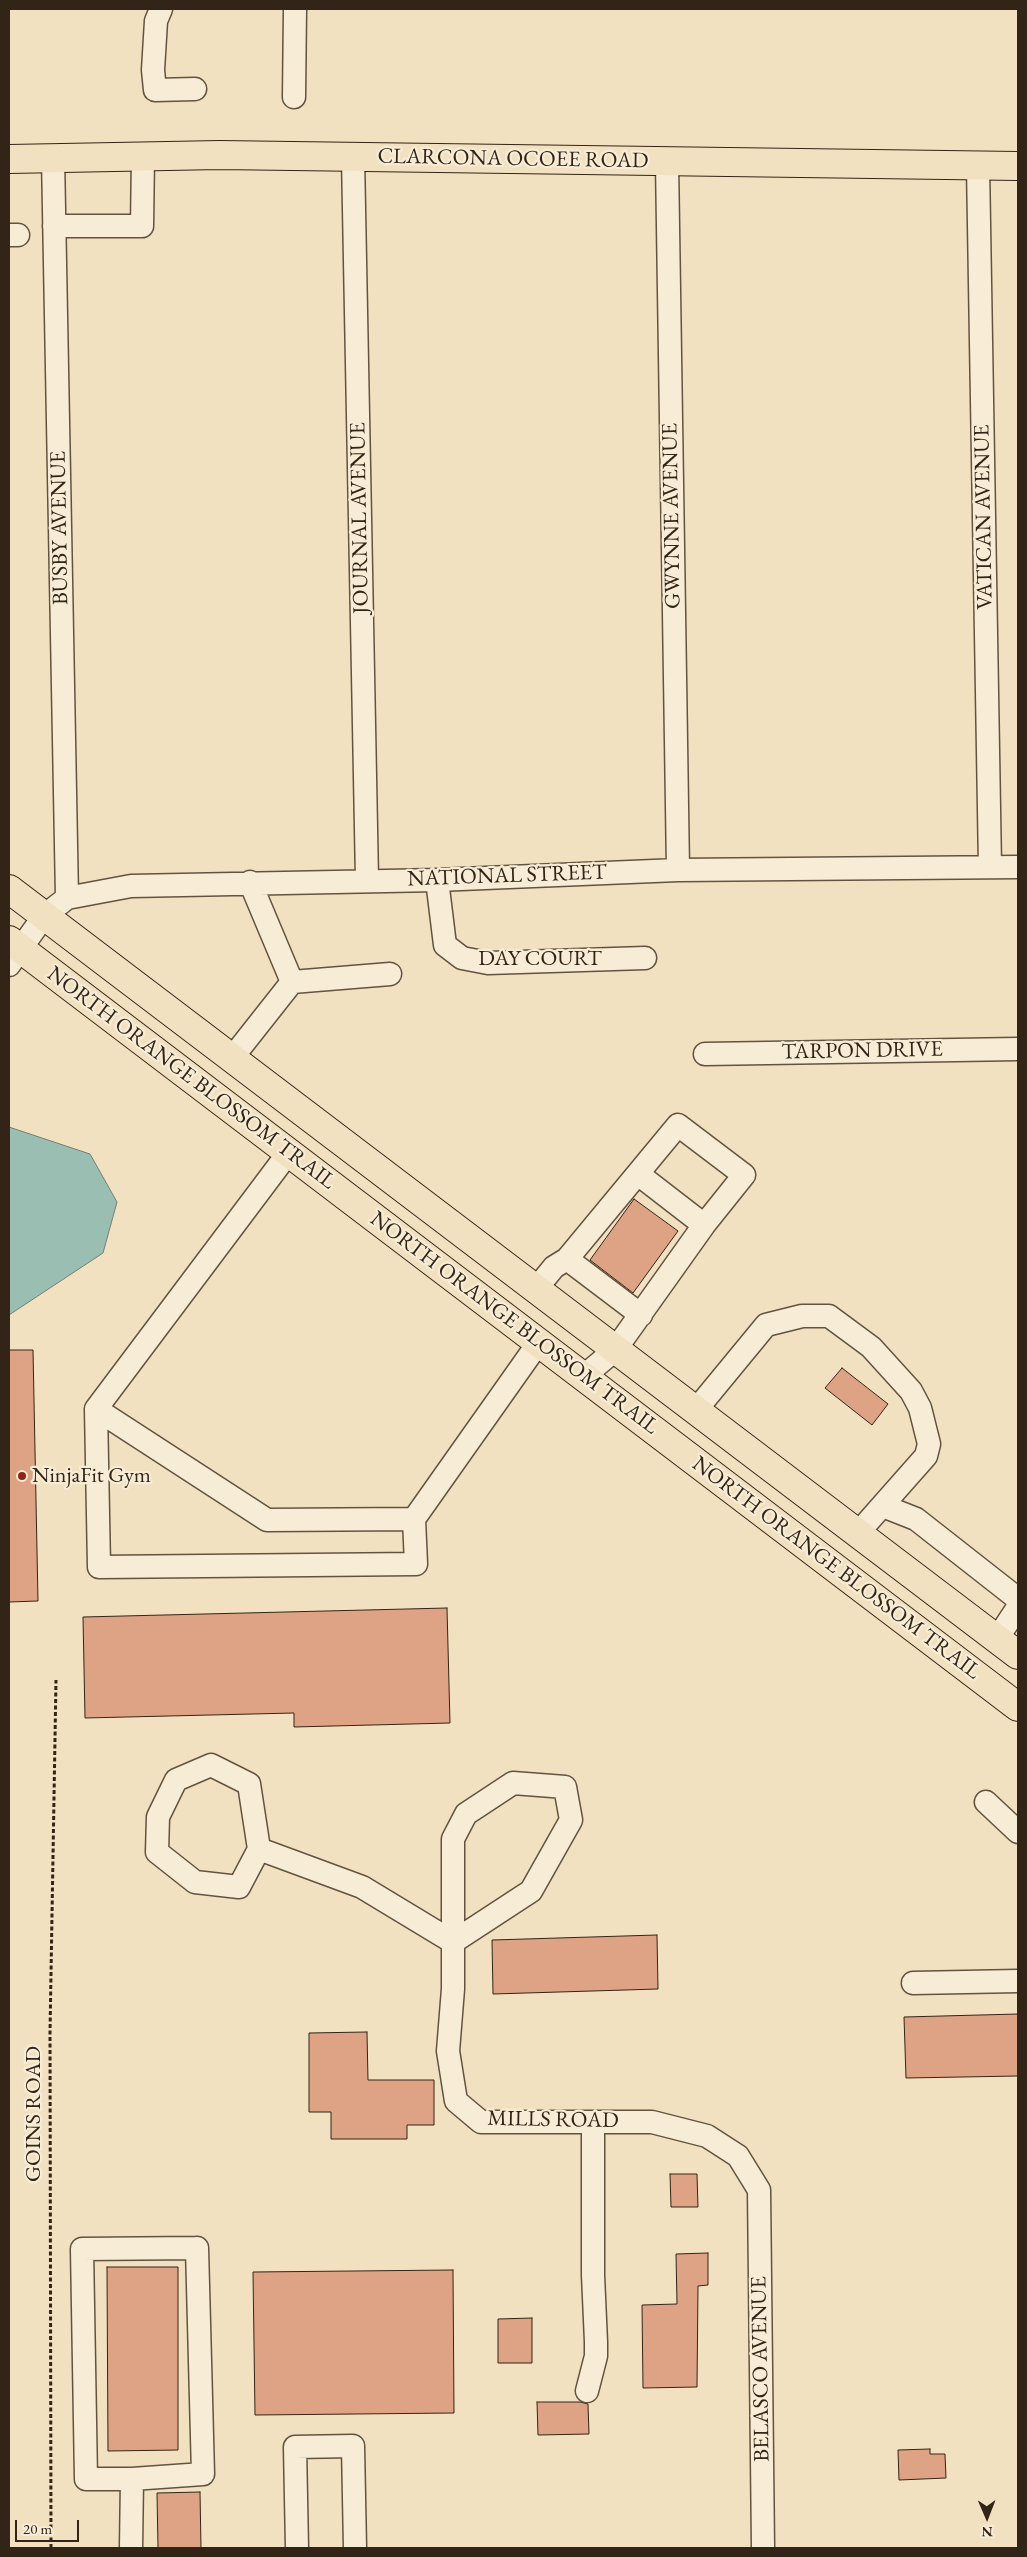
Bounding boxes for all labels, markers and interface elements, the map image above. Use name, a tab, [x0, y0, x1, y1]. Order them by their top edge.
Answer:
street label: CLARCONA OCOEE ROAD	[377, 143, 649, 175]
street label: JOURNAL AVENUE	[345, 422, 375, 614]
street label: GWYNNE AVENUE	[657, 423, 687, 609]
street label: VATICAN AVENUE	[969, 424, 999, 610]
street label: BUSBY AVENUE	[45, 451, 75, 605]
street label: NATIONAL STREET	[407, 859, 607, 893]
street label: DAY COURT	[478, 946, 602, 972]
street label: NORTH ORANGE BLOSSOM TRAIL	[42, 961, 340, 1195]
street label: TARPON DRIVE	[781, 1036, 943, 1066]
street label: NORTH ORANGE BLOSSOM TRAIL	[365, 1206, 663, 1440]
street label: NORTH ORANGE BLOSSOM TRAIL	[687, 1451, 985, 1685]
place label: NinjaFit Gym	[32, 1463, 151, 1489]
marker: NinjaFit Gym	[16, 1470, 28, 1482]
street label: GOINS ROAD	[21, 2046, 47, 2182]
street label: MILLS ROAD	[487, 2106, 619, 2134]
street label: BELASCO AVENUE	[746, 2276, 776, 2462]
north arrow	[962, 2492, 1012, 2542]
scale bar	[18, 2510, 81, 2542]
text: 20 m	[23, 2519, 52, 2538]
text: N	[981, 2523, 993, 2541]

